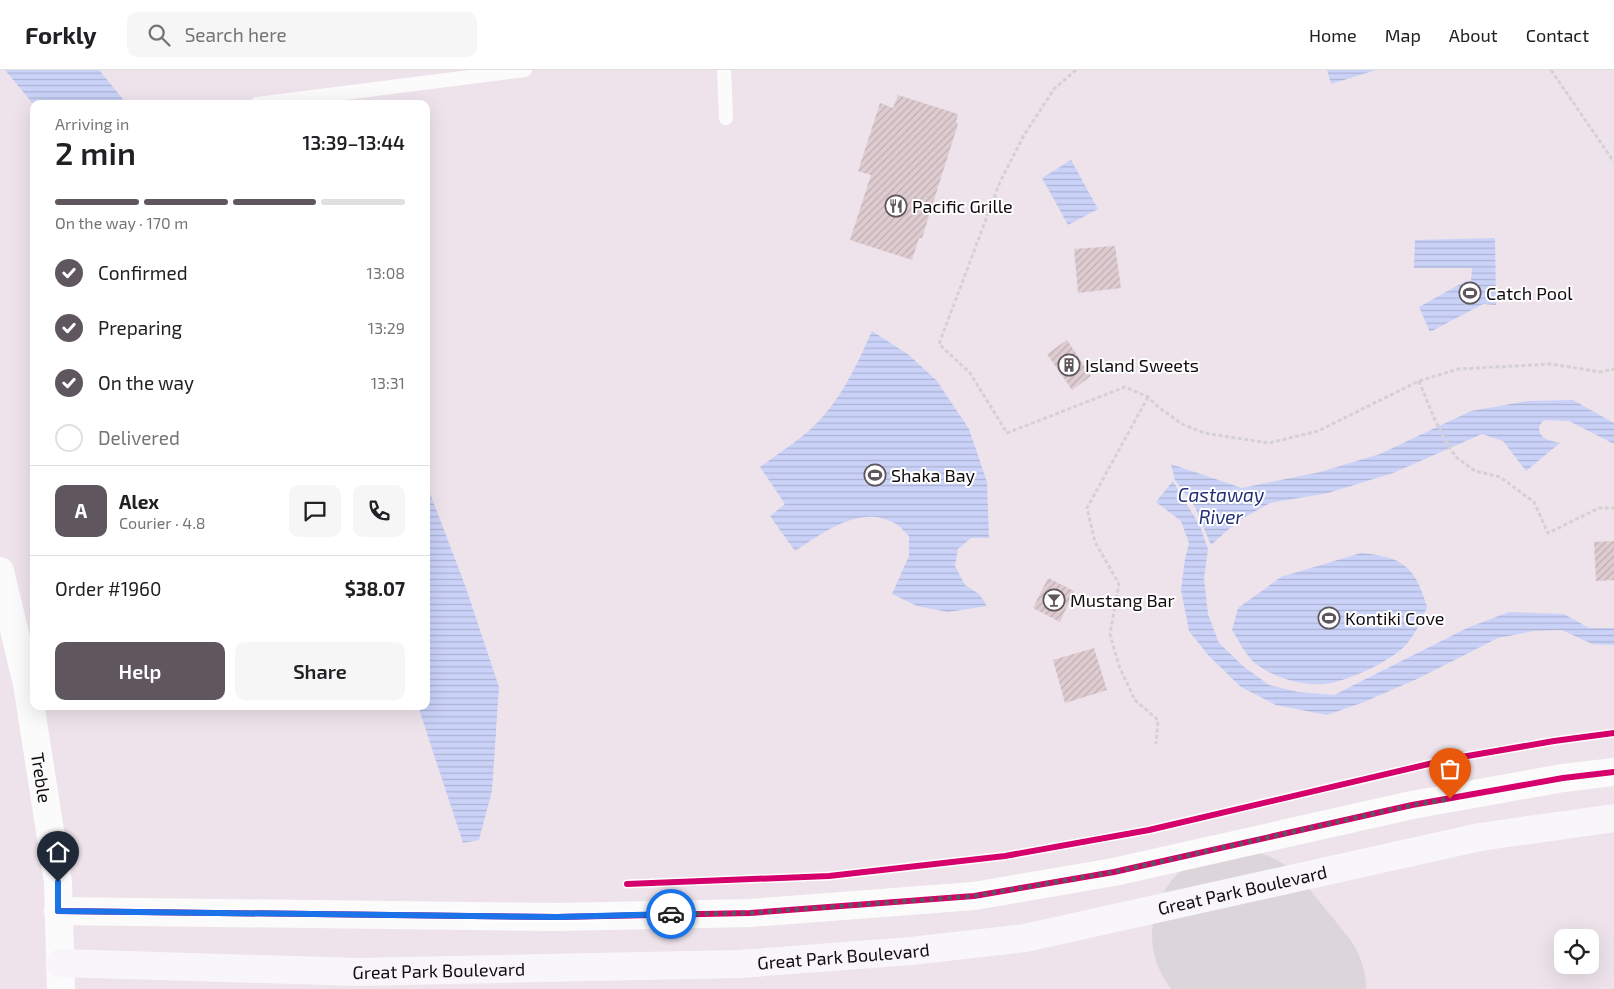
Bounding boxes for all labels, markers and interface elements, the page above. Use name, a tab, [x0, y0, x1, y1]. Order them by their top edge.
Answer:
search box	[127, 12, 477, 57]
text: Forkly	[25, 20, 97, 49]
icon: search	[145, 21, 173, 49]
text: Search here	[185, 23, 287, 46]
text: Home	[1309, 24, 1357, 46]
text: Map	[1385, 24, 1421, 46]
text: About	[1449, 24, 1498, 46]
text: Contact	[1526, 24, 1589, 46]
text: Arriving in	[55, 114, 129, 133]
text: 13:39–13:44	[302, 131, 405, 154]
text: 2 min	[55, 133, 136, 171]
restaurant icon: Pacific Grille	[884, 194, 908, 218]
place label: Pacific Grille	[912, 195, 1013, 217]
text: On the way · 170 m	[55, 213, 188, 232]
icon: check	[55, 259, 83, 287]
text: Confirmed	[98, 261, 188, 284]
text: 13:08	[367, 263, 405, 282]
sports icon: Catch Pool	[1458, 281, 1482, 305]
place label: Catch Pool	[1486, 282, 1573, 304]
icon: check	[55, 314, 83, 342]
text: Preparing	[98, 316, 182, 339]
text: 13:29	[368, 318, 405, 337]
building icon: Island Sweets	[1057, 353, 1081, 377]
place label: Island Sweets	[1085, 354, 1199, 376]
icon: check	[55, 369, 83, 397]
text: On the way	[98, 371, 194, 394]
text: 13:31	[371, 373, 405, 392]
text: Delivered	[98, 426, 180, 449]
sports icon: Shaka Bay	[863, 463, 887, 487]
place label: Shaka Bay	[891, 464, 976, 486]
water label: Castaway River	[1178, 483, 1264, 528]
button: chat	[289, 485, 341, 537]
button: phone	[353, 485, 405, 537]
text: Alex	[119, 490, 159, 513]
text: A	[75, 499, 87, 522]
text: Courier · 4.8	[119, 513, 206, 532]
text: Order #1960	[55, 577, 161, 600]
text: $38.07	[345, 577, 405, 600]
bar icon: Mustang Bar	[1042, 588, 1066, 612]
place label: Mustang Bar	[1070, 589, 1175, 611]
sports icon: Kontiki Cove	[1317, 606, 1341, 630]
place label: Kontiki Cove	[1345, 607, 1445, 629]
button: Help	[55, 642, 225, 700]
button: Share	[235, 642, 405, 700]
pin	[1429, 748, 1471, 799]
street label: Treble	[27, 751, 56, 804]
icon: bag	[1436, 755, 1464, 783]
pin	[37, 831, 79, 882]
icon: home	[44, 838, 72, 866]
street label: Great Park Boulevard	[1156, 860, 1329, 919]
courier	[646, 889, 696, 939]
icon: car	[657, 900, 685, 928]
map controls	[1554, 929, 1599, 974]
button: locate	[1554, 929, 1599, 974]
street label: Great Park Boulevard	[757, 938, 931, 974]
street label: Great Park Boulevard	[352, 958, 525, 983]

